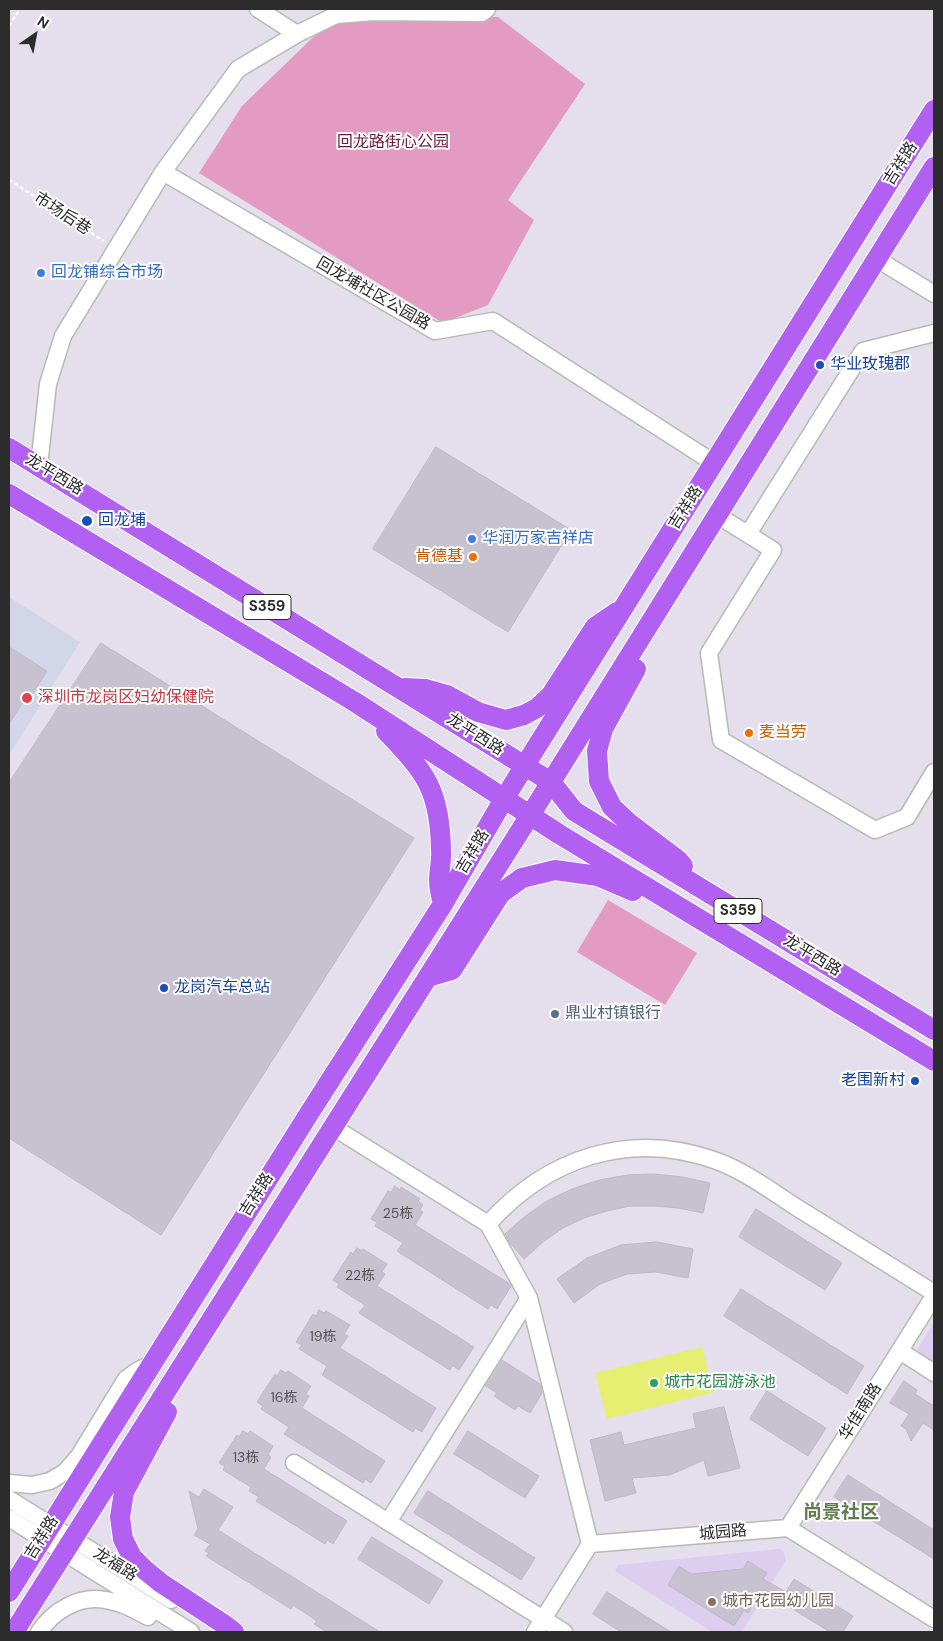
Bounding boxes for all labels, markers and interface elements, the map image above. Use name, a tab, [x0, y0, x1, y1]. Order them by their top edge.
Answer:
north arrow	[10, 10, 60, 60]
text: N	[34, 12, 52, 33]
park label: 回龙路街心公园	[337, 133, 449, 153]
street label: 吉祥路	[880, 139, 922, 189]
street label: 市场后巷	[30, 189, 94, 239]
street label: 回龙埔社区公园路	[313, 254, 433, 334]
place label: 回龙铺综合市场	[51, 263, 163, 283]
marker: 回龙铺综合市场	[35, 267, 47, 279]
place label: 华业玫瑰郡	[830, 355, 910, 375]
marker: 华业玫瑰郡	[814, 359, 826, 371]
street label: 龙平西路	[22, 450, 86, 500]
street label: 吉祥路	[665, 483, 707, 533]
place label: 回龙埔	[98, 511, 146, 531]
marker: 回龙埔	[80, 514, 94, 528]
place label: 华润万家吉祥店	[482, 529, 594, 549]
marker: 华润万家吉祥店	[466, 533, 478, 545]
place label: 肯德基	[415, 547, 463, 567]
marker: 肯德基	[467, 551, 479, 563]
road number: S359	[243, 594, 291, 620]
place label: 深圳市龙岗区妇幼保健院	[38, 688, 214, 708]
marker: 深圳市龙岗区妇幼保健院	[20, 691, 34, 705]
street label: 龙平西路	[443, 710, 507, 760]
place label: 麦当劳	[759, 723, 807, 743]
marker: 麦当劳	[743, 727, 755, 739]
street label: 吉祥路	[452, 826, 494, 878]
road number: S359	[714, 898, 762, 924]
street label: 龙平西路	[780, 931, 844, 981]
place label: 龙岗汽车总站	[174, 978, 270, 998]
marker: 龙岗汽车总站	[158, 982, 170, 994]
place label: 鼎业村镇银行	[565, 1004, 661, 1024]
marker: 鼎业村镇银行	[549, 1008, 561, 1020]
place label: 老围新村	[841, 1071, 905, 1091]
marker: 老围新村	[909, 1075, 921, 1087]
street label: 吉祥路	[236, 1170, 278, 1220]
house number: 25栋	[383, 1206, 413, 1222]
house number: 22栋	[345, 1268, 375, 1284]
house number: 19栋	[309, 1329, 337, 1345]
place label: 城市花园游泳池	[664, 1373, 776, 1393]
marker: 城市花园游泳池	[648, 1377, 660, 1389]
street label: 华佳南路	[836, 1380, 886, 1444]
house number: 16栋	[270, 1390, 298, 1406]
house number: 13栋	[233, 1450, 259, 1466]
district label: 尚景社区	[803, 1502, 879, 1524]
street label: 吉祥路	[21, 1513, 63, 1563]
street label: 城园路	[698, 1521, 748, 1545]
street label: 龙福路	[90, 1544, 140, 1586]
place label: 城市花园幼儿园	[722, 1592, 834, 1612]
marker: 城市花园幼儿园	[706, 1596, 718, 1608]

